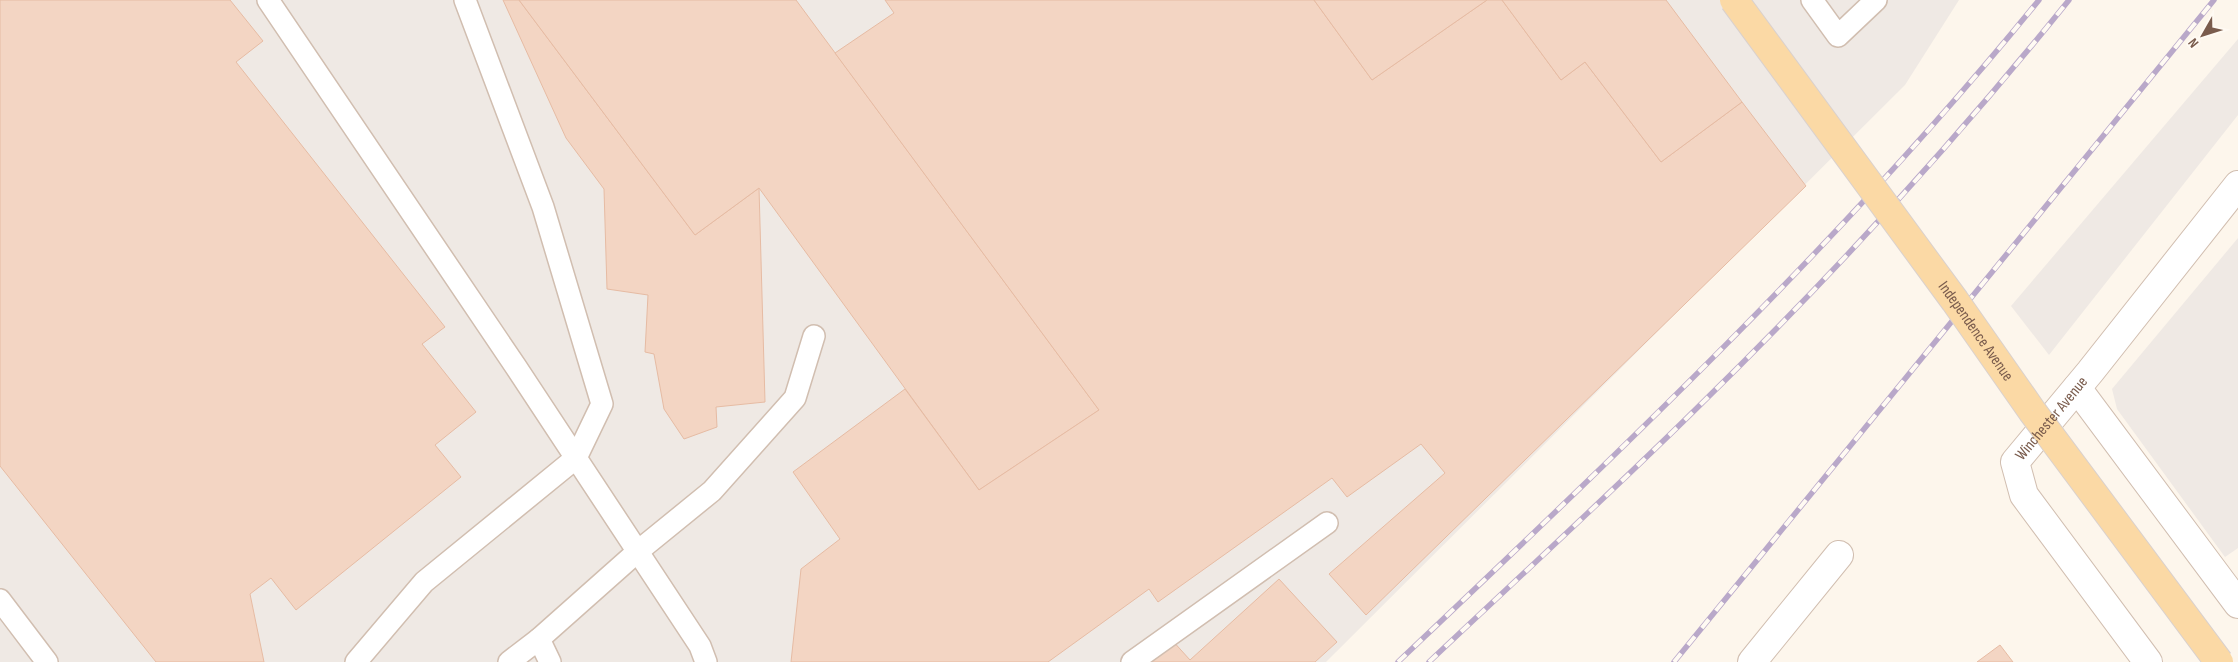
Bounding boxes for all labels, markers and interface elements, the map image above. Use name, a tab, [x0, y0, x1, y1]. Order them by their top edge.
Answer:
north arrow	[2178, 10, 2228, 60]
text: N	[2184, 35, 2202, 51]
street label: Independence Avenue	[1934, 277, 2017, 385]
street label: Winchester Avenue	[2011, 373, 2092, 464]

